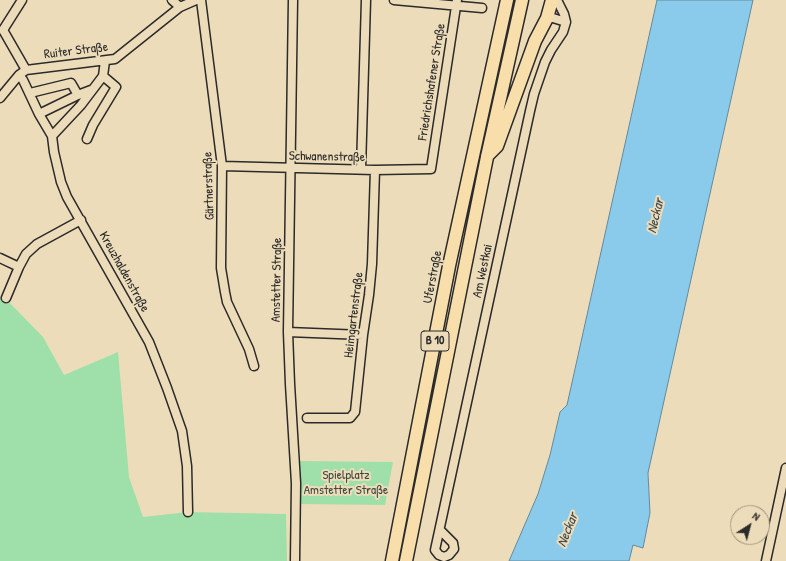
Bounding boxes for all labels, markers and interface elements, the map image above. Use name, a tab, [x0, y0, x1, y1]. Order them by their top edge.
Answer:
street label: Friedrichshafener Straße	[415, 22, 449, 142]
street label: Ruiter Straße	[43, 39, 109, 63]
street label: Schwanenstraße	[289, 149, 365, 165]
street label: Gärtnerstraße	[200, 152, 218, 220]
water label: Neckar	[644, 197, 668, 235]
street label: Kreuzhaldenstraße	[95, 229, 153, 315]
street label: Amstetter Straße	[268, 238, 286, 322]
street label: Am Westkai	[470, 243, 496, 299]
street label: Uferstraße	[420, 249, 446, 305]
street label: Heimgartenstraße	[341, 271, 367, 359]
road number: B 10	[421, 331, 449, 351]
park label: Spielplatz Amstetter Straße	[304, 468, 388, 499]
north arrow	[730, 505, 770, 545]
text: N	[750, 509, 763, 523]
water label: Neckar	[554, 511, 582, 549]

